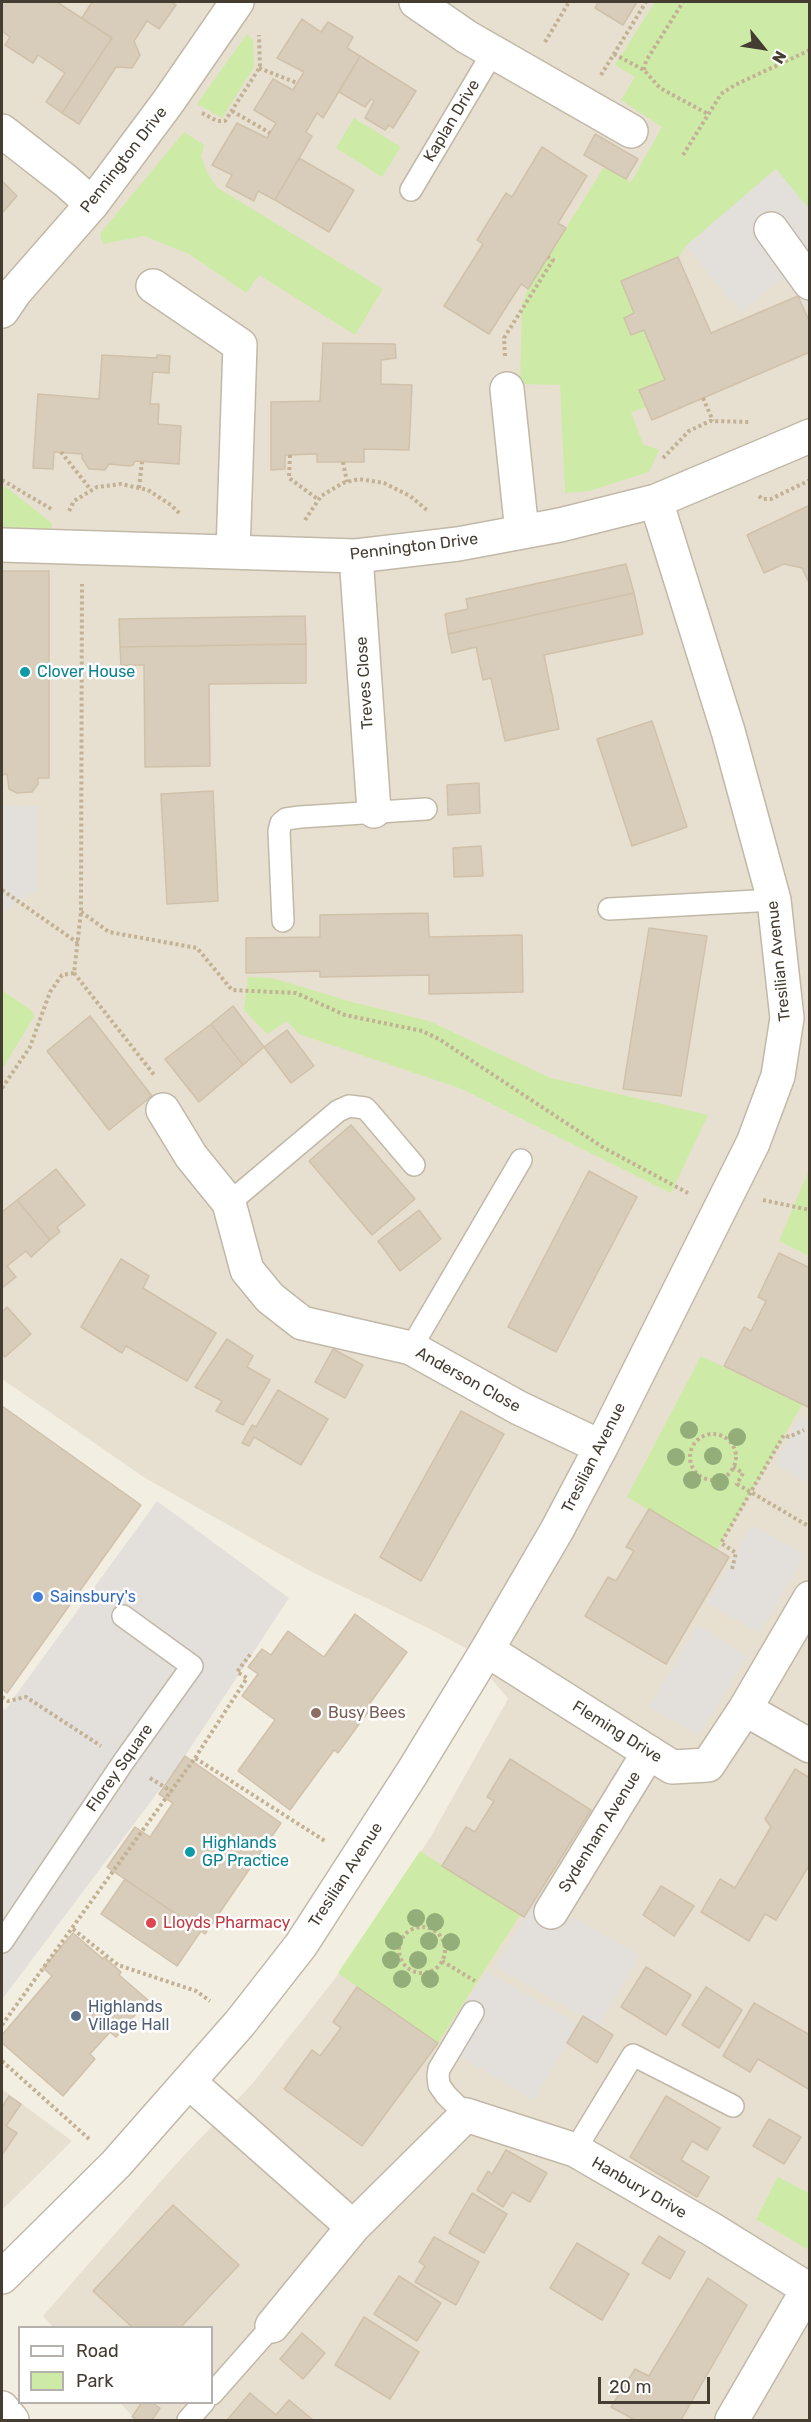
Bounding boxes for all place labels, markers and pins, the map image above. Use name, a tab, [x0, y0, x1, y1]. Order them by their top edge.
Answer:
place label: Clover House	[37, 662, 135, 682]
marker: Clover House	[18, 665, 32, 679]
place label: Sainsbury's	[50, 1587, 136, 1607]
marker: Sainsbury's	[31, 1590, 45, 1604]
place label: Busy Bees	[328, 1703, 406, 1723]
marker: Busy Bees	[309, 1706, 323, 1720]
place label: Highlands GP Practice	[202, 1833, 289, 1871]
marker: Highlands GP Practice	[183, 1845, 197, 1859]
place label: Lloyds Pharmacy	[163, 1913, 290, 1933]
marker: Lloyds Pharmacy	[144, 1916, 158, 1930]
place label: Highlands Village Hall	[88, 1997, 169, 2035]
marker: Highlands Village Hall	[69, 2009, 83, 2023]

